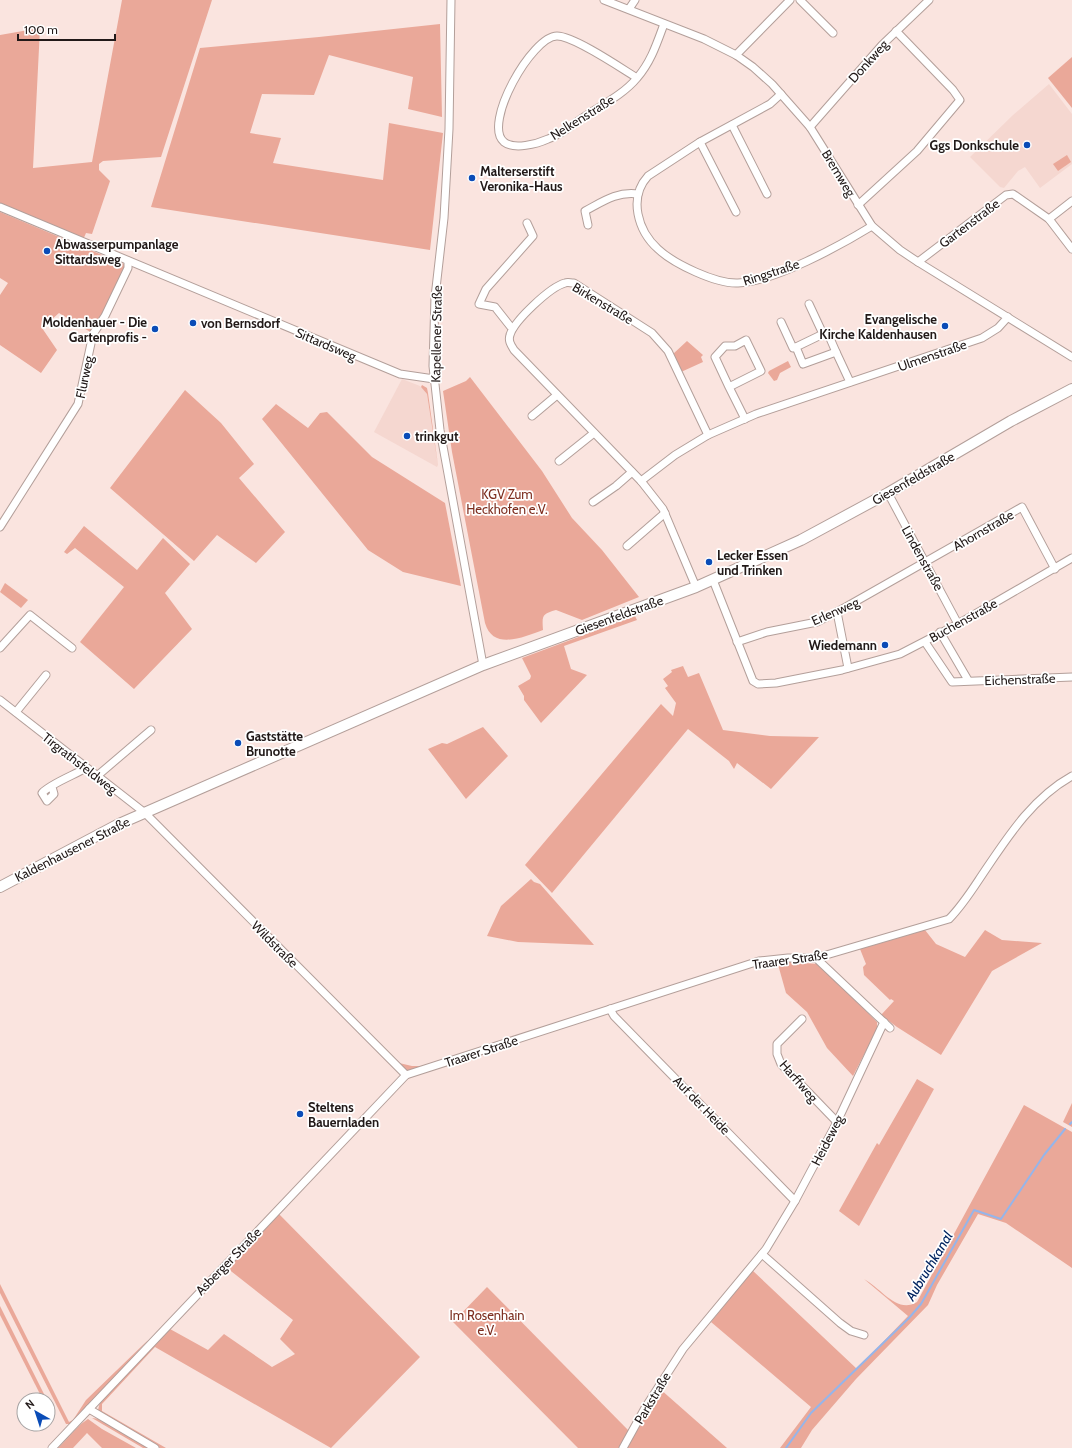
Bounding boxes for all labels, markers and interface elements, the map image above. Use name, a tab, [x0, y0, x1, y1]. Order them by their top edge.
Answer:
scale bar	[18, 16, 115, 42]
text: 100 m	[24, 22, 58, 37]
street label: Donkweg	[845, 36, 892, 86]
street label: Nelkenstraße	[547, 91, 617, 143]
place label: Ggs Donkschule	[930, 137, 1019, 153]
marker: Ggs Donkschule	[1022, 140, 1032, 150]
street label: Bremweg	[819, 147, 860, 200]
place label: Malterserstift Veronika-Haus	[480, 163, 563, 194]
marker: Malterserstift Veronika-Haus	[467, 173, 477, 183]
street label: Gartenstraße	[936, 195, 1003, 251]
place label: Abwasserpumpanlage Sittardsweg	[55, 236, 179, 267]
marker: Abwasserpumpanlage Sittardsweg	[42, 246, 52, 256]
street label: Ringstraße	[741, 255, 802, 289]
street label: Birkenstraße	[570, 279, 637, 328]
street label: Kapellener Straße	[427, 285, 445, 383]
place label: Evangelische Kirche Kaldenhausen	[819, 311, 937, 342]
place label: Moldenhauer - Die Gartenprofis -	[42, 314, 147, 345]
place label: von Bernsdorf	[201, 315, 281, 331]
marker: von Bernsdorf	[188, 318, 198, 328]
marker: Evangelische Kirche Kaldenhausen	[940, 321, 950, 331]
marker: Moldenhauer - Die Gartenprofis -	[150, 324, 160, 334]
street label: Sittardsweg	[293, 324, 359, 364]
street label: Ulmenstraße	[895, 336, 969, 374]
street label: Flurweg	[72, 354, 96, 400]
place label: trinkgut	[415, 428, 459, 444]
marker: trinkgut	[402, 431, 412, 441]
street label: Giesenfeldstraße	[869, 448, 957, 508]
park label: KGV Zum Heckhofen e.V.	[466, 486, 548, 517]
street label: Ahornstraße	[950, 506, 1017, 554]
street label: Lindenstraße	[899, 523, 948, 594]
place label: Lecker Essen und Trinken	[717, 547, 788, 578]
marker: Lecker Essen und Trinken	[704, 557, 714, 567]
street label: Giesenfeldstraße	[573, 592, 665, 638]
street label: Erlenweg	[809, 593, 862, 629]
street label: Buchenstraße	[926, 595, 1000, 645]
place label: Wiedemann	[808, 637, 877, 653]
marker: Wiedemann	[880, 640, 890, 650]
street label: Eichenstraße	[984, 670, 1056, 688]
place label: Gaststätte Brunotte	[246, 728, 303, 759]
street label: Tirgrathsfeldweg	[39, 729, 121, 797]
marker: Gaststätte Brunotte	[233, 738, 243, 748]
street label: Kaldenhausener Straße	[12, 813, 132, 885]
street label: Wildstraße	[248, 917, 302, 971]
street label: Traarer Straße	[751, 946, 829, 972]
street label: Traarer Straße	[442, 1032, 520, 1070]
street label: Harffweg	[776, 1057, 822, 1106]
street label: Auf der Heide	[670, 1072, 734, 1138]
place label: Steltens Bauernladen	[308, 1099, 379, 1130]
marker: Steltens Bauernladen	[295, 1109, 305, 1119]
street label: Heideweg	[807, 1112, 847, 1168]
street label: Asberger Straße	[192, 1224, 264, 1298]
water label: Aubruchkanal	[901, 1227, 957, 1305]
park label: Im Rosenhain e.V.	[450, 1307, 524, 1338]
street label: Parkstraße	[630, 1369, 674, 1427]
north arrow	[16, 1392, 56, 1432]
text: N	[22, 1396, 37, 1412]

